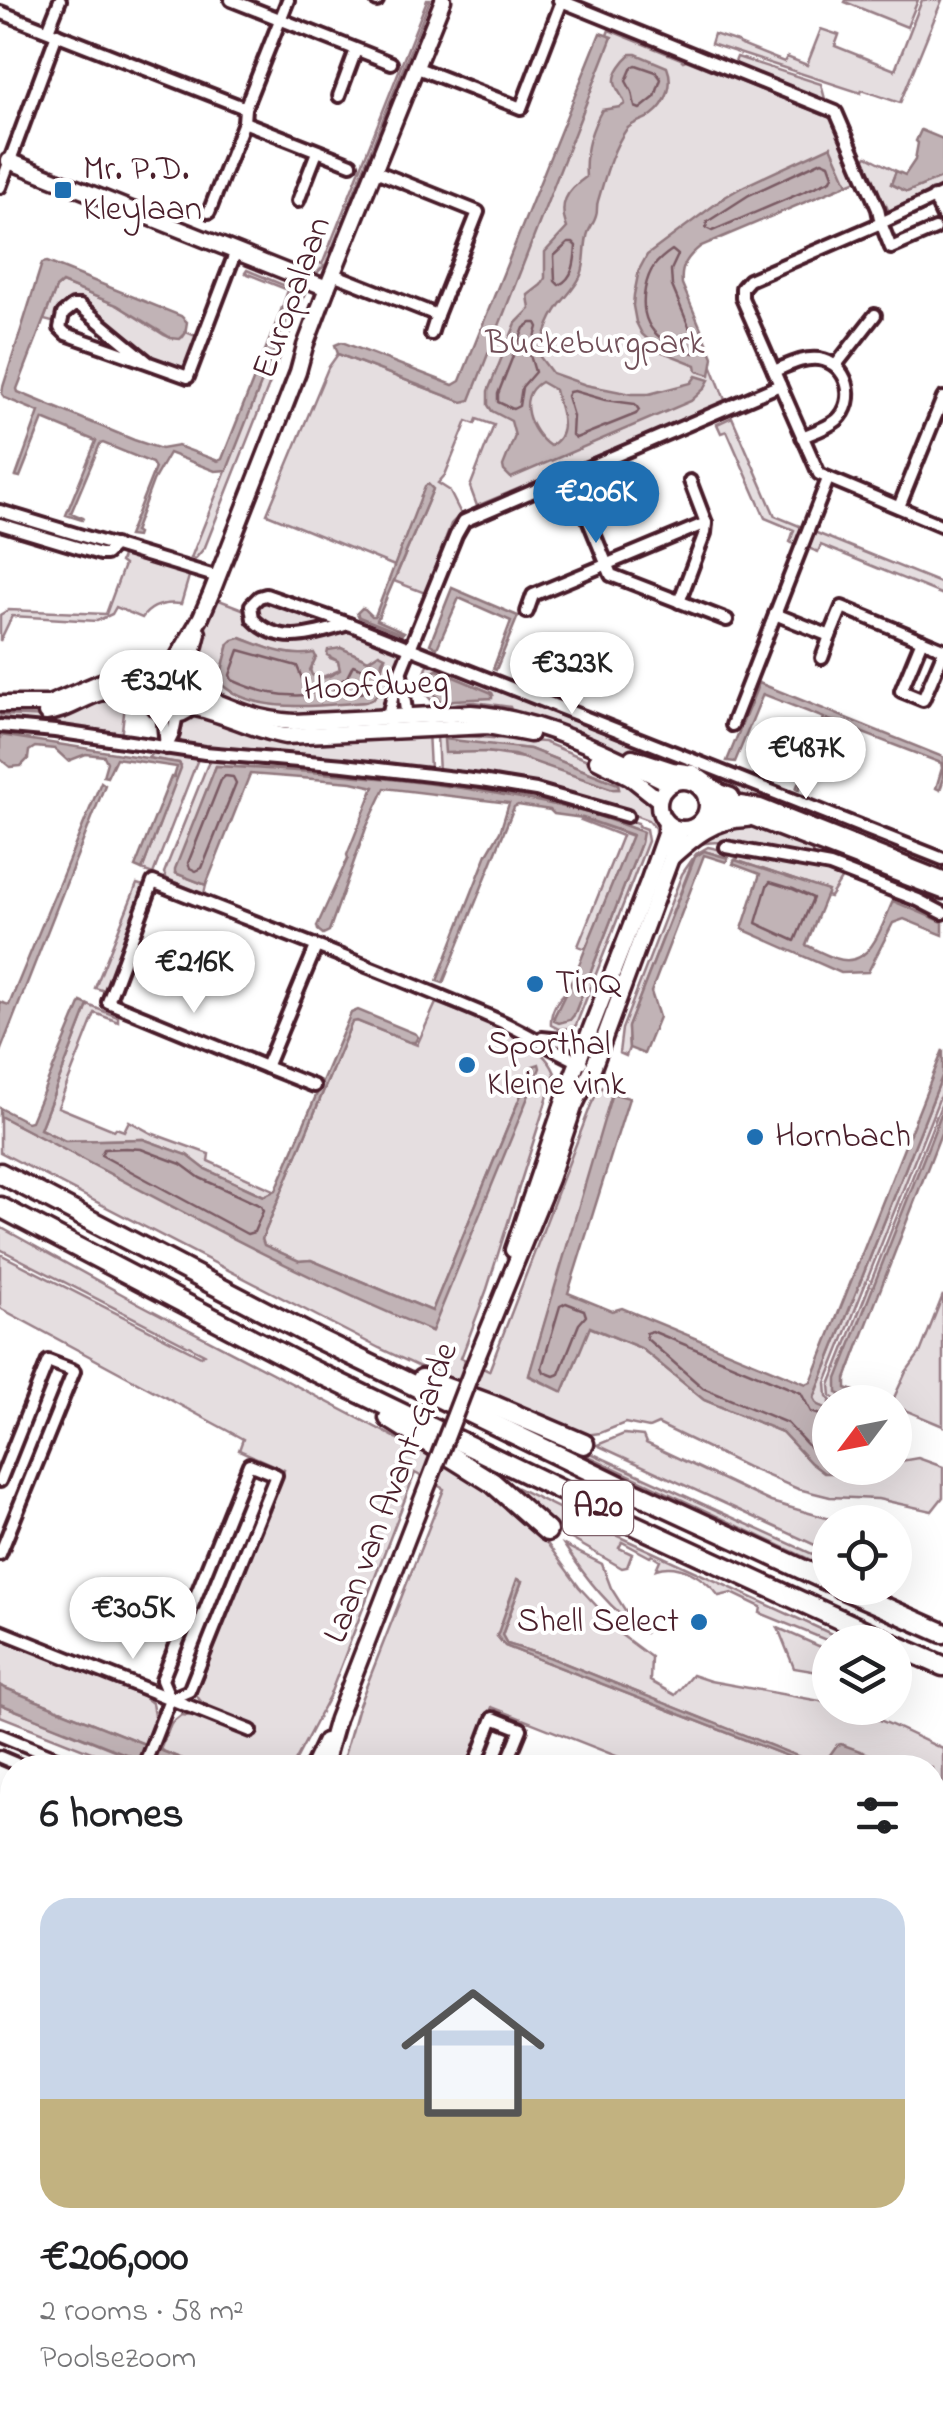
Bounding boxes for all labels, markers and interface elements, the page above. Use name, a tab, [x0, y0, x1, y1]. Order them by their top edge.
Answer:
place label: Mr. P.D. Kleylaan	[83, 145, 202, 236]
marker: Mr. P.D. Kleylaan	[52, 179, 74, 201]
street label: Europalaan	[240, 210, 346, 386]
park label: Buckeburgpark	[484, 319, 705, 370]
pin: €206K	[526, 461, 666, 546]
text: €206K	[555, 470, 637, 517]
pin: €323K	[502, 632, 642, 717]
text: €323K	[532, 641, 612, 688]
pin: €324K	[91, 650, 231, 735]
street label: Hoofdweg	[302, 658, 450, 716]
text: €324K	[121, 659, 201, 706]
pin: €487K	[736, 717, 876, 802]
text: €487K	[768, 726, 844, 773]
pin: €216K	[124, 931, 264, 1016]
text: €216K	[155, 940, 233, 987]
place label: TinQ	[555, 959, 622, 1010]
marker: TinQ	[524, 973, 546, 995]
place label: Sporthal Kleine vink	[487, 1020, 627, 1111]
marker: Sporthal Kleine vink	[456, 1054, 478, 1076]
place label: Hornbach	[775, 1112, 911, 1163]
marker: Hornbach	[744, 1126, 766, 1148]
street label: Laan van Avant-Garde	[311, 1335, 473, 1651]
north arrow	[812, 1385, 912, 1485]
map controls	[812, 1385, 912, 1725]
road number: A20	[563, 1481, 633, 1535]
button: locate	[812, 1505, 912, 1605]
pin: €305K	[63, 1577, 203, 1662]
text: €305K	[91, 1586, 175, 1633]
place label: Shell Select	[517, 1597, 679, 1648]
marker: Shell Select	[688, 1611, 710, 1633]
button: layers	[812, 1625, 912, 1725]
text: 6 homes	[40, 1785, 184, 1846]
icon: filters	[850, 1788, 905, 1843]
icon: home	[383, 1963, 563, 2143]
text: €206,000	[40, 2228, 188, 2289]
text: 2 rooms · 58 m²	[40, 2289, 244, 2336]
text: Poolsezoom	[40, 2336, 196, 2383]

